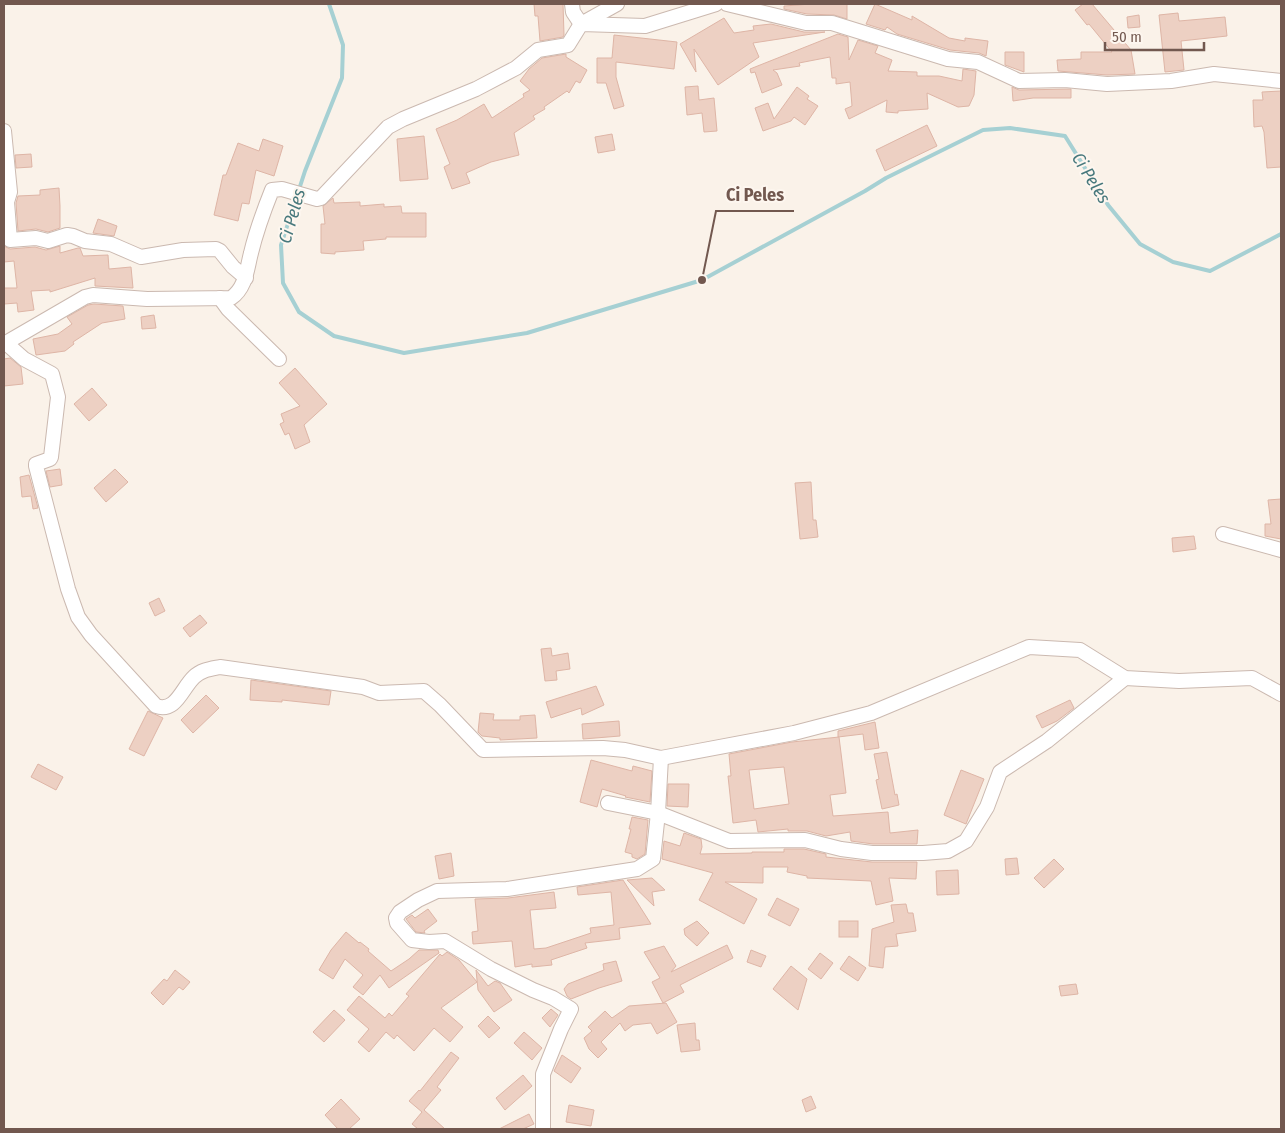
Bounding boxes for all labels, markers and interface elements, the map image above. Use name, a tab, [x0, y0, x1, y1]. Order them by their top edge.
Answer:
scale bar	[1105, 20, 1204, 52]
text: 50 m	[1112, 28, 1142, 46]
water label: Ci Peles	[1067, 149, 1115, 208]
callout: Ci Peles	[716, 178, 794, 211]
text: Ci Peles	[726, 184, 784, 206]
water label: Ci Peles	[274, 186, 310, 246]

